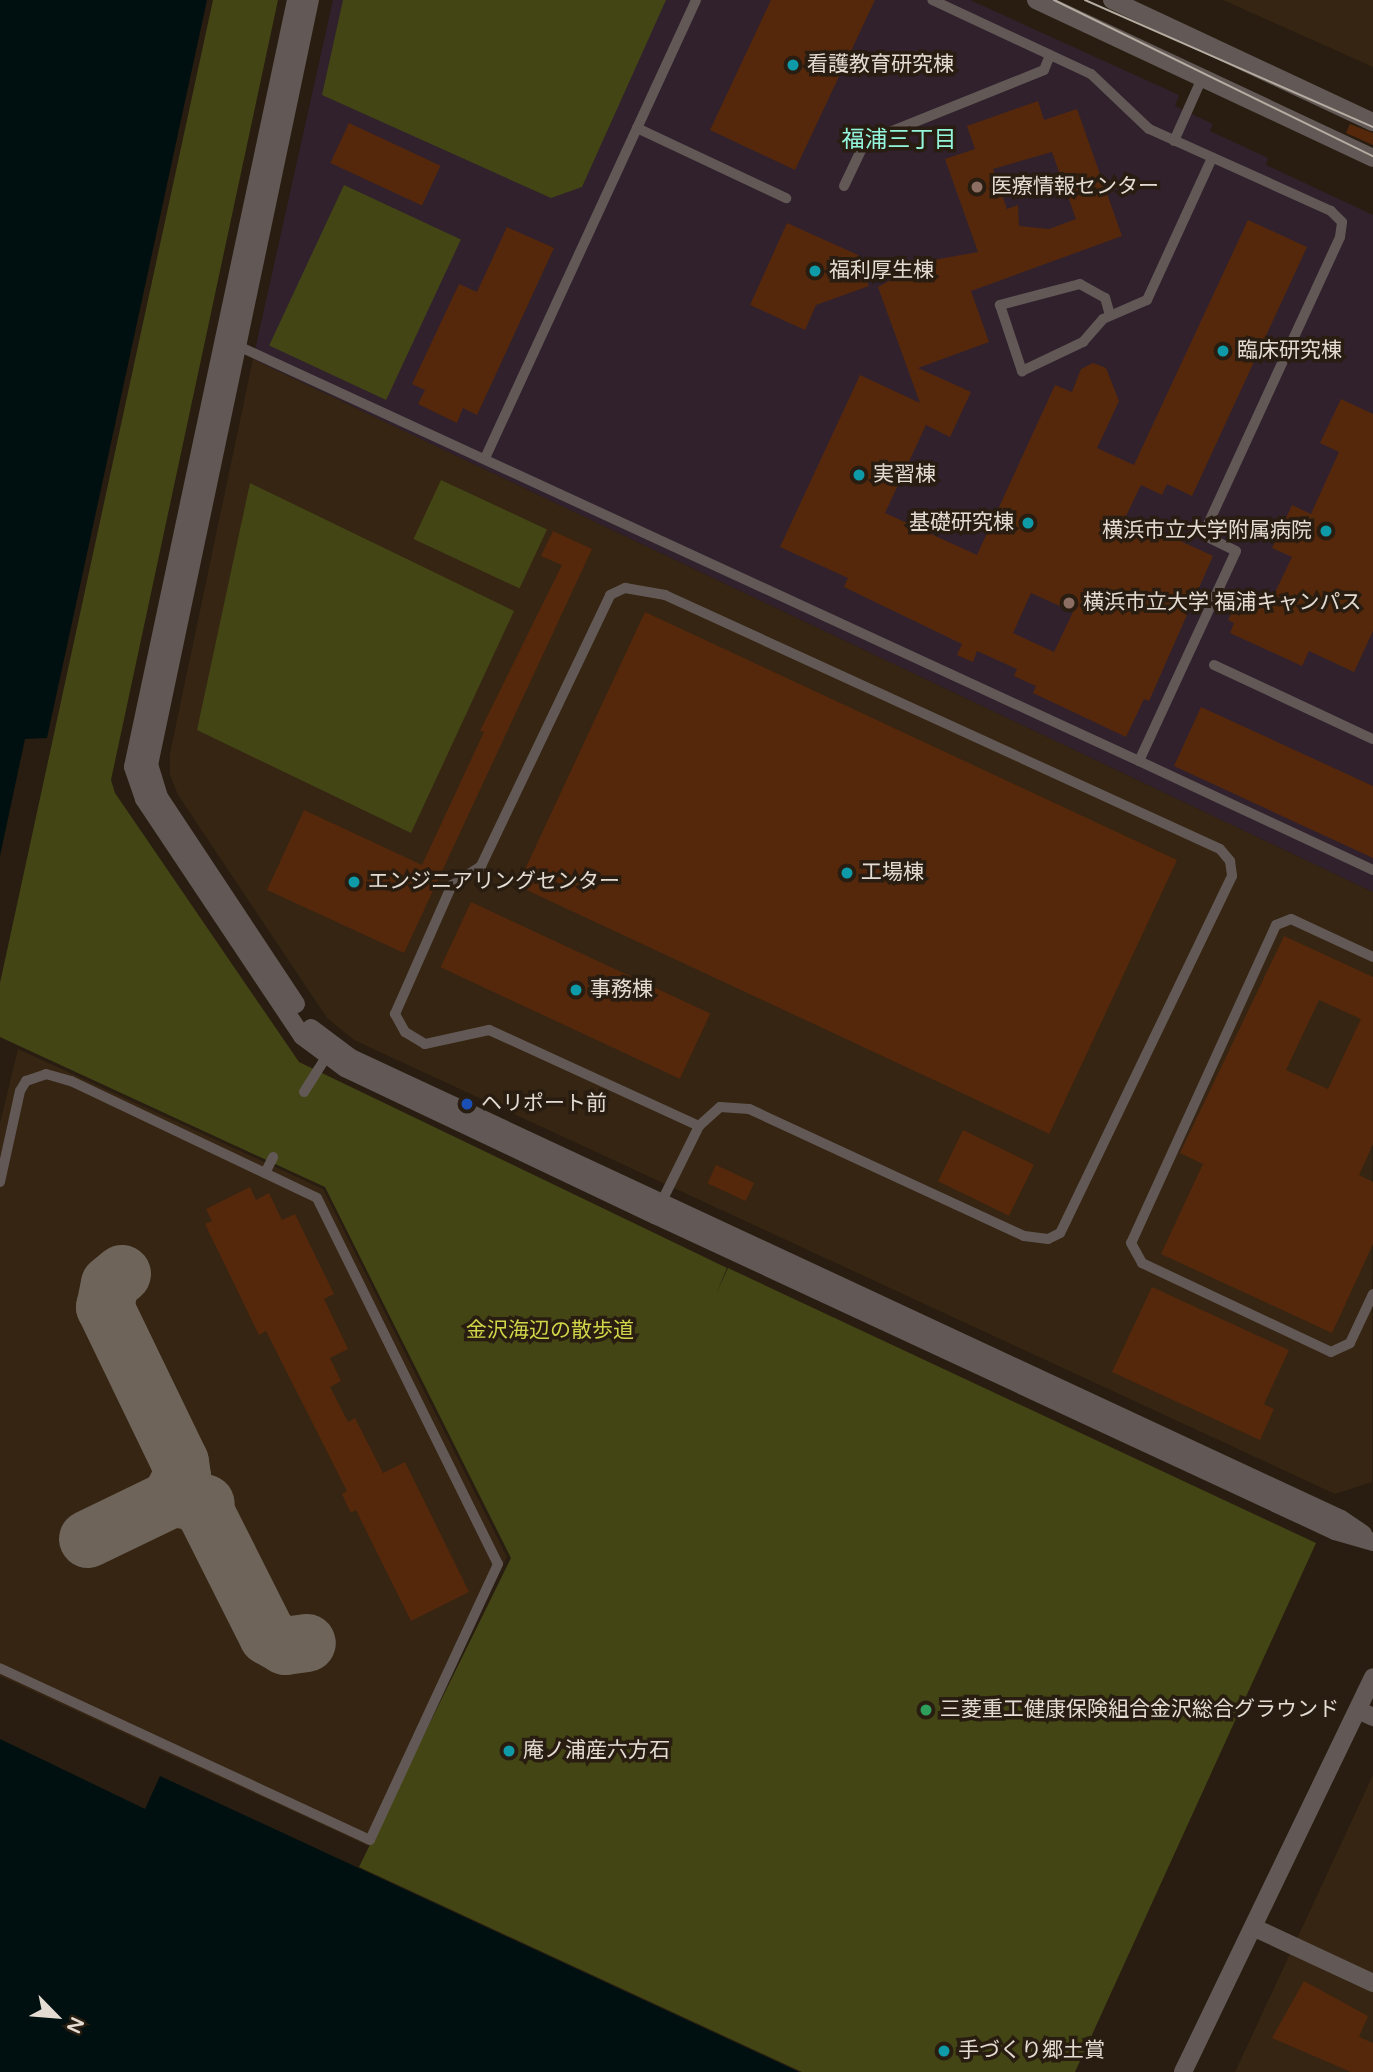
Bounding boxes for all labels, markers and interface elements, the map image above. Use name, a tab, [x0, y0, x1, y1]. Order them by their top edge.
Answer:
place label: 看護教育研究棟	[807, 52, 954, 78]
marker: 看護教育研究棟	[785, 57, 801, 73]
district label: 福浦三丁目	[842, 126, 956, 154]
place label: 医療情報センター	[991, 174, 1159, 200]
marker: 医療情報センター	[969, 179, 985, 195]
place label: 福利厚生棟	[829, 258, 934, 284]
marker: 福利厚生棟	[807, 263, 823, 279]
place label: 臨床研究棟	[1237, 338, 1342, 364]
marker: 臨床研究棟	[1215, 343, 1231, 359]
place label: 実習棟	[873, 462, 936, 488]
marker: 実習棟	[851, 467, 867, 483]
place label: 基礎研究棟	[909, 510, 1014, 536]
marker: 基礎研究棟	[1020, 515, 1036, 531]
place label: 横浜市立大学附属病院	[1102, 518, 1312, 544]
marker: 横浜市立大学附属病院	[1318, 523, 1334, 539]
place label: 横浜市立大学 福浦キャンパス	[1083, 590, 1361, 616]
marker: 横浜市立大学 福浦キャンパス	[1061, 595, 1077, 611]
place label: 工場棟	[861, 860, 924, 886]
marker: 工場棟	[839, 865, 855, 881]
place label: エンジニアリングセンター	[368, 869, 620, 895]
marker: エンジニアリングセンター	[346, 874, 362, 890]
place label: 事務棟	[590, 977, 653, 1003]
marker: 事務棟	[568, 982, 584, 998]
place label: ヘリポート前	[481, 1091, 607, 1117]
marker: ヘリポート前	[459, 1096, 475, 1112]
park label: 金沢海辺の散歩道	[466, 1318, 634, 1344]
place label: 三菱重工健康保険組合金沢総合グラウンド	[940, 1697, 1339, 1723]
marker: 三菱重工健康保険組合金沢総合グラウンド	[918, 1702, 934, 1718]
place label: 庵ノ浦産六方石	[523, 1738, 670, 1764]
marker: 庵ノ浦産六方石	[501, 1743, 517, 1759]
north arrow	[21, 1981, 91, 2051]
text: N	[62, 2013, 88, 2036]
place label: 手づくり郷土賞	[958, 2038, 1105, 2064]
marker: 手づくり郷土賞	[936, 2043, 952, 2059]

